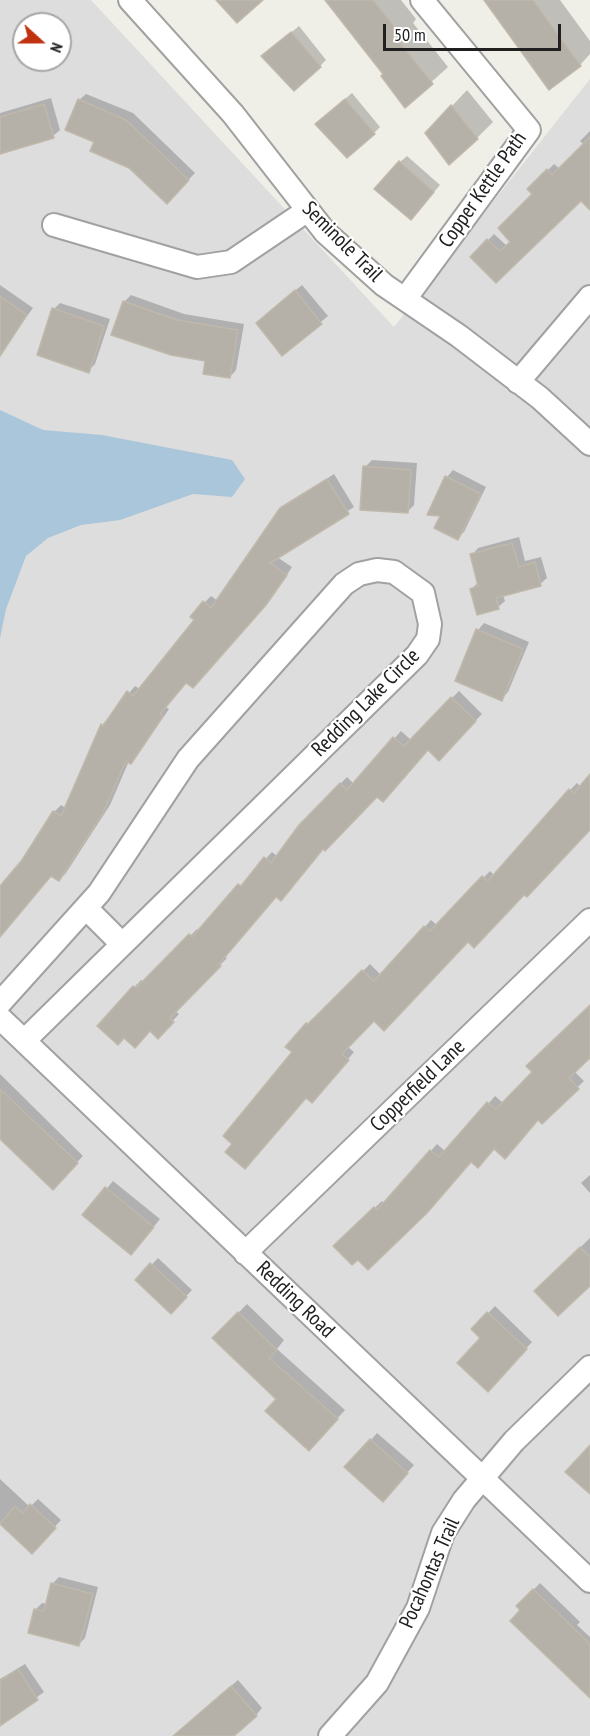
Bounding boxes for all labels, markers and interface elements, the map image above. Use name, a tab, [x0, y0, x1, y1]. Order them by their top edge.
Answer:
north arrow	[12, 12, 72, 72]
scale bar	[386, 12, 564, 50]
text: 50 m	[394, 23, 426, 46]
text: N	[46, 40, 68, 55]
street label: Copper Kettle Path	[434, 127, 532, 253]
street label: Seminole Trail	[297, 197, 387, 287]
street label: Redding Lake Circle	[307, 644, 425, 762]
street label: Copperfield Lane	[365, 1035, 471, 1137]
street label: Redding Road	[251, 1256, 339, 1344]
street label: Pocahontas Trail	[394, 1514, 466, 1632]

